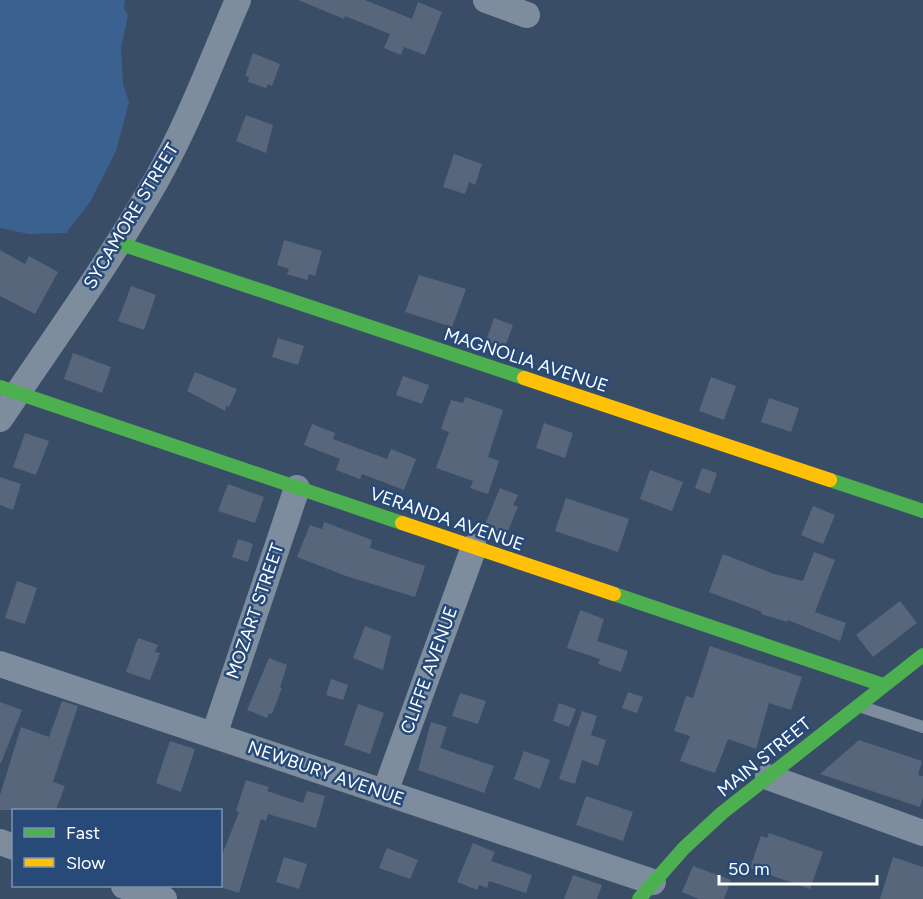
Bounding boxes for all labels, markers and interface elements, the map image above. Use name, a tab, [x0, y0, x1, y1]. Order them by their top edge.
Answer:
street label: SYCAMORE STREET	[79, 139, 183, 293]
street label: MAGNOLIA AVENUE	[441, 323, 611, 397]
street label: VERANDA AVENUE	[367, 482, 527, 556]
street label: MOZART STREET	[221, 540, 289, 682]
street label: CLIFFE AVENUE	[396, 603, 462, 737]
street label: MAIN STREET	[713, 712, 815, 801]
street label: NEWBURY AVENUE	[245, 736, 407, 810]
legend	[12, 809, 222, 887]
text: Fast	[66, 822, 100, 844]
scale bar	[719, 848, 876, 886]
text: Slow	[66, 852, 105, 874]
text: 50 m	[728, 858, 770, 880]

